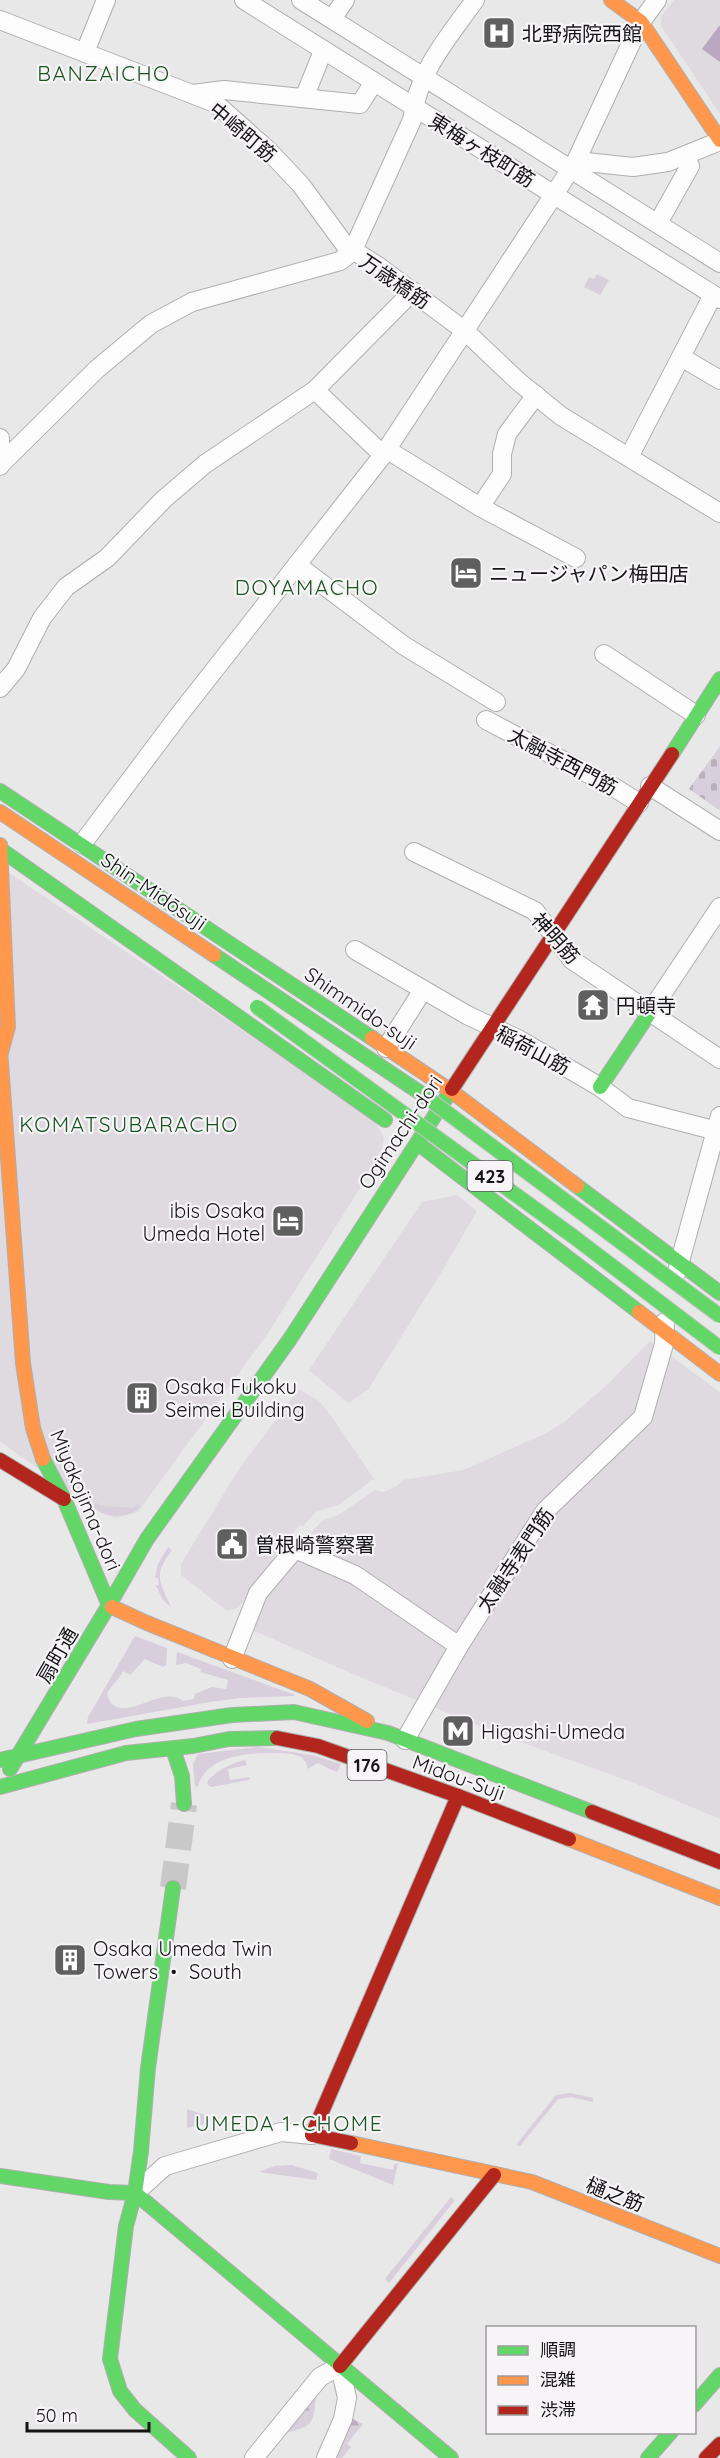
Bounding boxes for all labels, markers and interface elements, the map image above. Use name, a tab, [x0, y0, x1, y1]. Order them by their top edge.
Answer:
hospital icon: 北野病院西館	[481, 15, 517, 51]
place label: 北野病院西館	[522, 21, 642, 46]
district label: BANZAICHO	[37, 60, 171, 86]
street label: 中崎町筋	[204, 97, 282, 167]
street label: 東梅ヶ枝町筋	[424, 108, 540, 192]
street label: 万歳橋筋	[355, 248, 435, 314]
hotel icon: ニュージャパン梅田店	[448, 555, 484, 591]
place label: ニュージャパン梅田店	[489, 561, 689, 586]
district label: DOYAMACHO	[235, 574, 379, 600]
street label: 太融寺西門筋	[504, 722, 622, 800]
street label: Shin-Midōsuji	[97, 847, 211, 935]
street label: 神明筋	[527, 907, 585, 969]
street label: Shimmido-suji	[300, 961, 422, 1055]
temple icon: 円頓寺	[575, 987, 611, 1023]
place label: 円頓寺	[616, 993, 676, 1018]
street label: 稲荷山筋	[492, 1020, 574, 1080]
street label: Ogimachi-dori	[353, 1070, 447, 1194]
district label: KOMATSUBARACHO	[19, 1111, 239, 1137]
road number: 423	[468, 1161, 512, 1191]
place label: ibis Osaka Umeda Hotel	[142, 1198, 265, 1246]
hotel icon: ibis Osaka Umeda Hotel	[270, 1203, 306, 1239]
place label: Osaka Fukoku Seimei Building	[165, 1374, 305, 1422]
building icon: Osaka Fukoku Seimei Building	[124, 1380, 160, 1416]
street label: Miyakojima-dori	[45, 1426, 127, 1574]
street label: 太融寺表門筋	[471, 1503, 559, 1617]
public building icon: 曽根崎警察署	[214, 1526, 250, 1562]
place label: 曽根崎警察署	[255, 1532, 375, 1557]
street label: 扇町通	[31, 1623, 83, 1687]
metro station icon: Higashi-Umeda	[440, 1713, 476, 1749]
place label: Higashi-Umeda	[481, 1719, 625, 1744]
street label: Midou-Suji	[409, 1749, 509, 1805]
road number: 176	[348, 1750, 386, 1780]
place label: Osaka Umeda Twin Towers ・ South	[93, 1936, 272, 1984]
building icon: Osaka Umeda Twin Towers ・ South	[52, 1942, 88, 1978]
district label: UMEDA 1-CHOME	[195, 2110, 383, 2136]
street label: 樋之筋	[583, 2172, 647, 2216]
legend	[486, 2326, 696, 2434]
text: 順調	[540, 2338, 576, 2361]
text: 混雑	[540, 2368, 576, 2391]
scale bar	[27, 2395, 148, 2433]
text: 渋滞	[540, 2398, 576, 2421]
text: 50 m	[36, 2404, 78, 2427]

